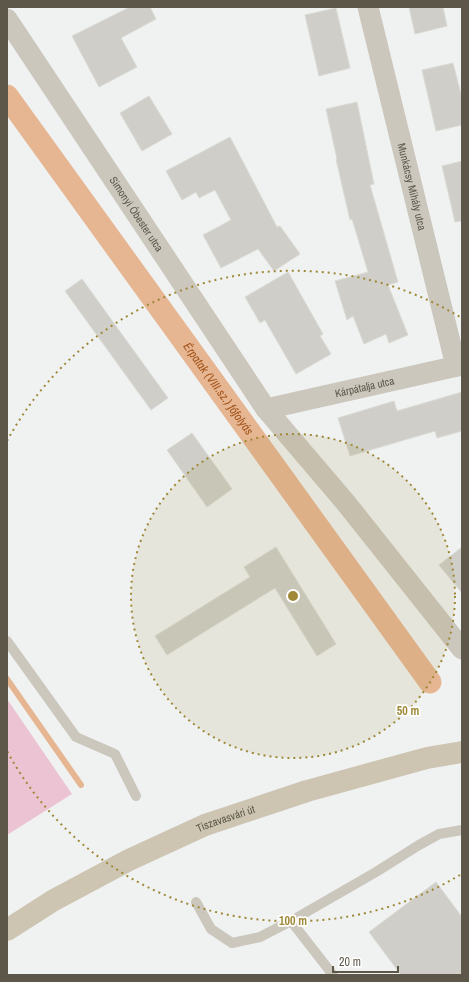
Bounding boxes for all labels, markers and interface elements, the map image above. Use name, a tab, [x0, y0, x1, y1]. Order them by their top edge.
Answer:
street label: Munkácsy Mihály utca	[395, 142, 429, 232]
street label: Simonyi Óbester utca	[106, 174, 166, 254]
water label: Érpatak (VIII.sz.) főfolyás	[180, 339, 257, 438]
street label: Kárpátalja utca	[334, 373, 396, 400]
centre of rings	[286, 589, 300, 603]
text: 50 m	[397, 703, 419, 719]
street label: Tiszavasvári út	[194, 802, 257, 835]
text: 100 m	[279, 913, 307, 929]
scale bar	[333, 948, 398, 974]
text: 20 m	[339, 954, 361, 970]

